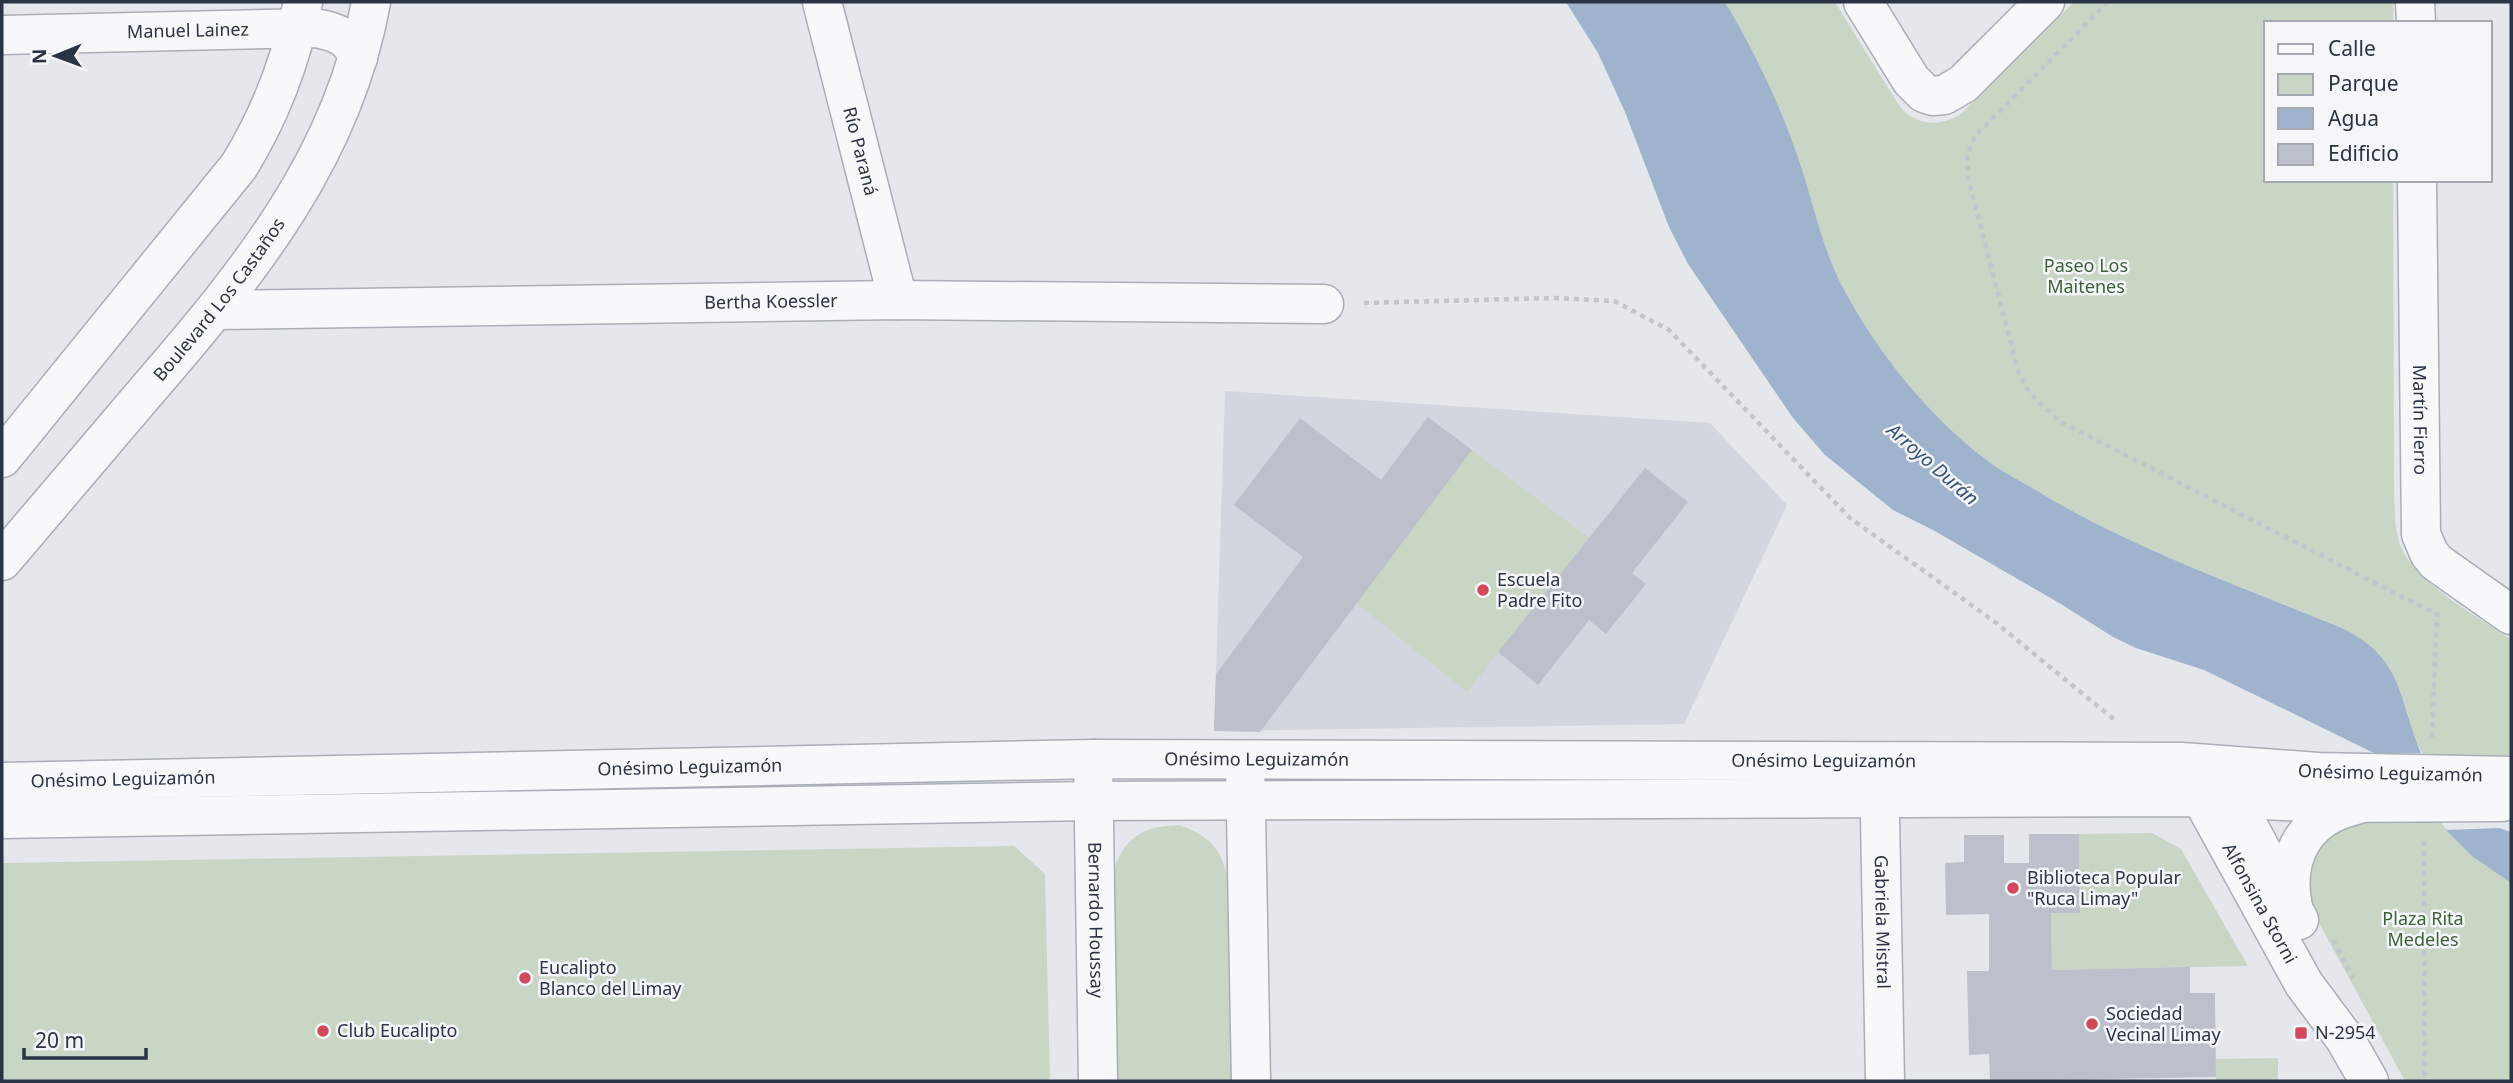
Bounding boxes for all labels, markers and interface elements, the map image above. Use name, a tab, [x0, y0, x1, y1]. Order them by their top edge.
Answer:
street label: Manuel Lainez	[127, 16, 249, 43]
north arrow	[21, 21, 91, 91]
legend	[2264, 21, 2492, 182]
text: Calle	[2328, 34, 2376, 62]
text: N	[26, 48, 52, 64]
text: Parque	[2328, 69, 2398, 97]
street label: Río Paraná	[838, 104, 884, 198]
text: Agua	[2328, 104, 2379, 132]
text: Edificio	[2328, 139, 2399, 167]
street label: Boulevard Los Castaños	[147, 213, 290, 386]
park label: Paseo Los Maitenes	[2044, 253, 2128, 298]
street label: Bertha Koessler	[704, 288, 838, 314]
street label: Martín Fierro	[2408, 365, 2433, 475]
water label: Arroyo Durán	[1880, 416, 1984, 511]
place label: Escuela Padre Fito	[1497, 567, 1582, 612]
marker: Escuela Padre Fito	[1475, 582, 1491, 598]
street label: Onésimo Leguizamón	[1164, 746, 1349, 771]
street label: Onésimo Leguizamón	[1731, 748, 1916, 772]
street label: Onésimo Leguizamón	[597, 753, 783, 780]
street label: Onésimo Leguizamón	[2297, 758, 2483, 786]
street label: Onésimo Leguizamón	[30, 765, 216, 792]
street label: Alfonsina Storni	[2218, 838, 2303, 967]
street label: Bernardo Houssay	[1083, 842, 1110, 999]
street label: Gabriela Mistral	[1870, 855, 1896, 989]
place label: Biblioteca Popular "Ruca Limay"	[2027, 865, 2181, 910]
marker: Biblioteca Popular "Ruca Limay"	[2005, 880, 2021, 896]
park label: Plaza Rita Medeles	[2382, 906, 2464, 951]
place label: Eucalipto Blanco del Limay	[539, 955, 682, 1000]
marker: Eucalipto Blanco del Limay	[517, 970, 533, 986]
place label: Sociedad Vecinal Limay	[2106, 1001, 2221, 1046]
scale bar	[24, 1016, 147, 1060]
marker: Sociedad Vecinal Limay	[2084, 1016, 2100, 1032]
place label: Club Eucalipto	[337, 1018, 458, 1042]
place label: N-2954	[2315, 1020, 2376, 1044]
marker: Club Eucalipto	[315, 1023, 331, 1039]
marker: N-2954	[2293, 1025, 2309, 1041]
text: 20 m	[35, 1026, 84, 1054]

